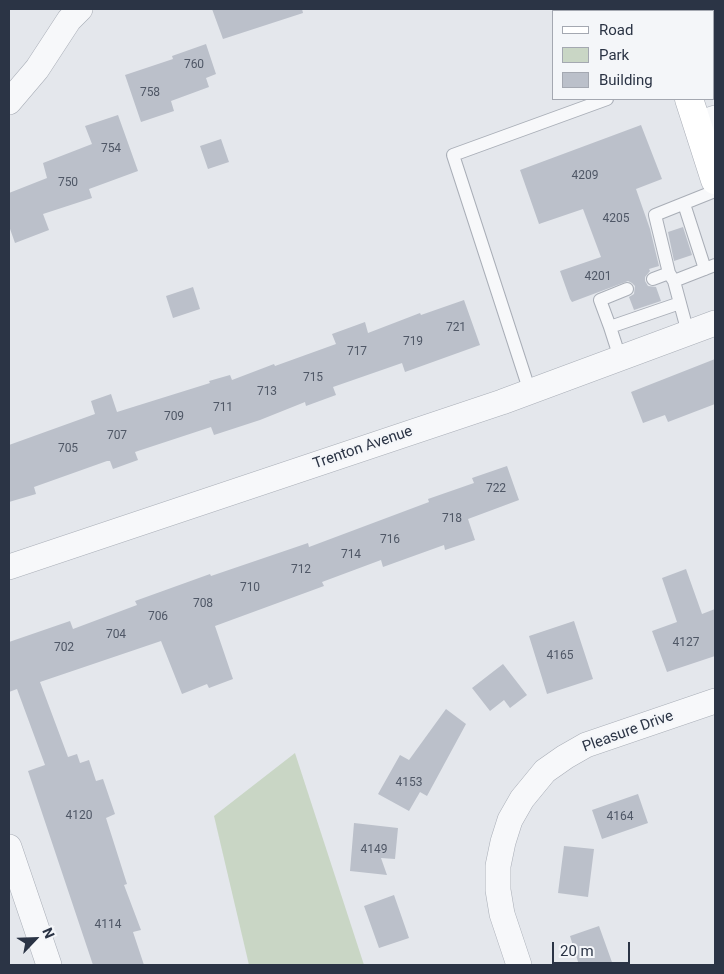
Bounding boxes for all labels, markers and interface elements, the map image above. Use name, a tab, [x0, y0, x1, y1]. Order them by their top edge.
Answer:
legend	[552, 10, 714, 100]
text: Road	[599, 21, 633, 39]
text: Park	[599, 46, 629, 64]
house number: 760	[184, 58, 204, 72]
text: Building	[599, 71, 653, 89]
house number: 758	[140, 86, 160, 100]
house number: 754	[101, 142, 121, 156]
house number: 4209	[572, 169, 598, 183]
house number: 750	[58, 176, 78, 190]
house number: 4205	[603, 212, 629, 226]
house number: 4201	[585, 270, 611, 284]
house number: 721	[446, 321, 466, 335]
house number: 719	[403, 335, 423, 349]
house number: 717	[347, 345, 367, 359]
house number: 715	[303, 371, 323, 385]
house number: 713	[257, 385, 277, 399]
house number: 711	[213, 401, 233, 415]
house number: 709	[164, 410, 184, 424]
street label: Trenton Avenue	[311, 423, 415, 473]
house number: 707	[107, 429, 127, 443]
house number: 705	[58, 442, 78, 456]
house number: 722	[486, 482, 506, 496]
house number: 718	[442, 512, 462, 526]
house number: 716	[380, 533, 400, 547]
house number: 714	[341, 548, 361, 562]
house number: 712	[291, 563, 311, 577]
house number: 710	[240, 581, 260, 595]
house number: 708	[193, 597, 213, 611]
house number: 706	[148, 610, 168, 624]
house number: 704	[106, 628, 126, 642]
house number: 4127	[673, 636, 699, 650]
house number: 702	[54, 641, 74, 655]
house number: 4165	[547, 649, 573, 663]
street label: Pleasure Drive	[580, 707, 676, 757]
house number: 4153	[396, 776, 422, 790]
house number: 4120	[66, 809, 92, 823]
house number: 4164	[607, 810, 633, 824]
house number: 4149	[361, 843, 387, 857]
north arrow	[10, 914, 60, 964]
house number: 4114	[95, 918, 121, 932]
text: N	[39, 925, 58, 941]
scale bar	[554, 932, 632, 964]
text: 20 m	[560, 942, 594, 960]

